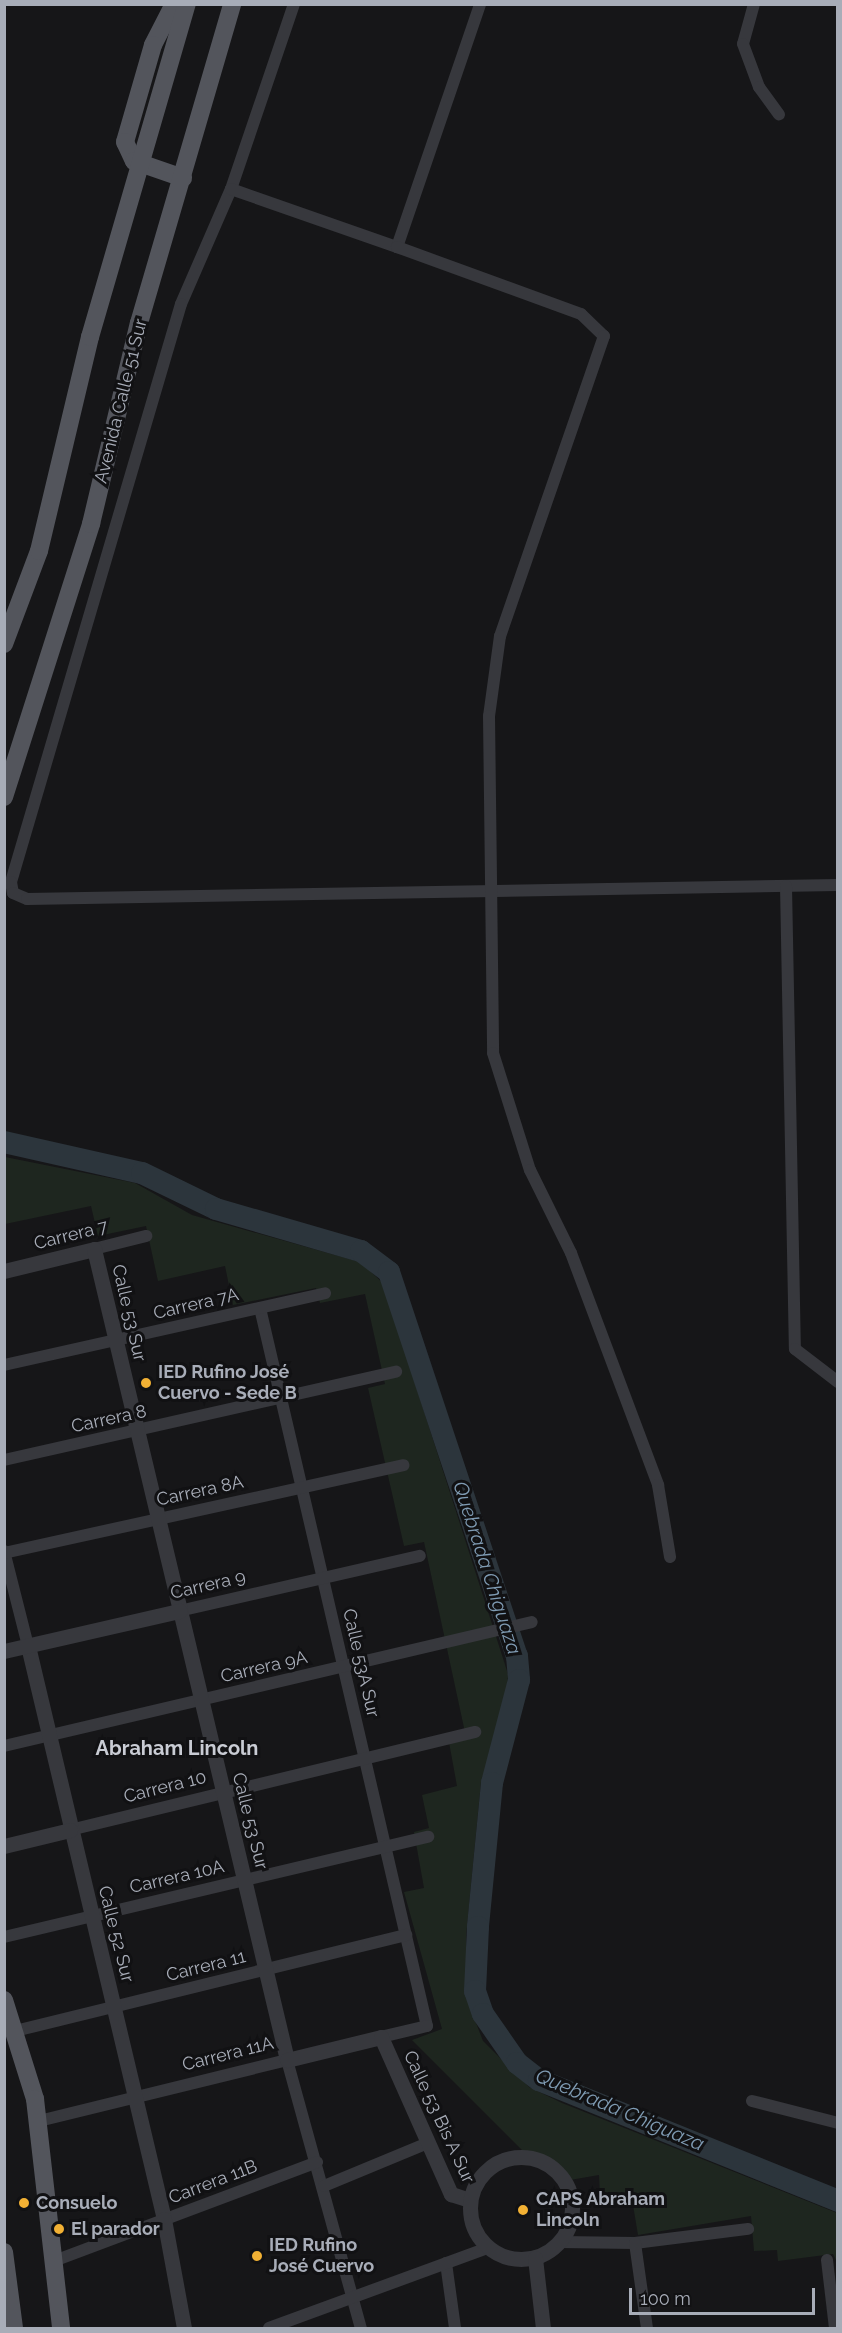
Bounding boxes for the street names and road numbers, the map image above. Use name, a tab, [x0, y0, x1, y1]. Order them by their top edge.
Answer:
street label: Avenida Calle 51 Sur	[90, 317, 152, 485]
street label: Carrera 7	[32, 1215, 110, 1255]
street label: Calle 53 Sur	[107, 1262, 151, 1364]
street label: Carrera 7A	[151, 1284, 241, 1324]
street label: Carrera 8	[69, 1400, 149, 1438]
street label: Carrera 8A	[155, 1471, 245, 1511]
street label: Carrera 9	[168, 1566, 248, 1604]
street label: Calle 53A Sur	[338, 1606, 384, 1720]
street label: Carrera 9A	[218, 1647, 310, 1687]
street label: Carrera 10	[121, 1766, 209, 1808]
street label: Calle 53 Sur	[228, 1770, 272, 1872]
street label: Carrera 10A	[128, 1856, 226, 1898]
street label: Calle 52 Sur	[94, 1883, 138, 1985]
street label: Carrera 11	[164, 1946, 248, 1986]
street label: Carrera 11A	[180, 2032, 276, 2076]
street label: Calle 53 Bis A Sur	[399, 2047, 479, 2187]
street label: Carrera 11B	[166, 2155, 260, 2209]

